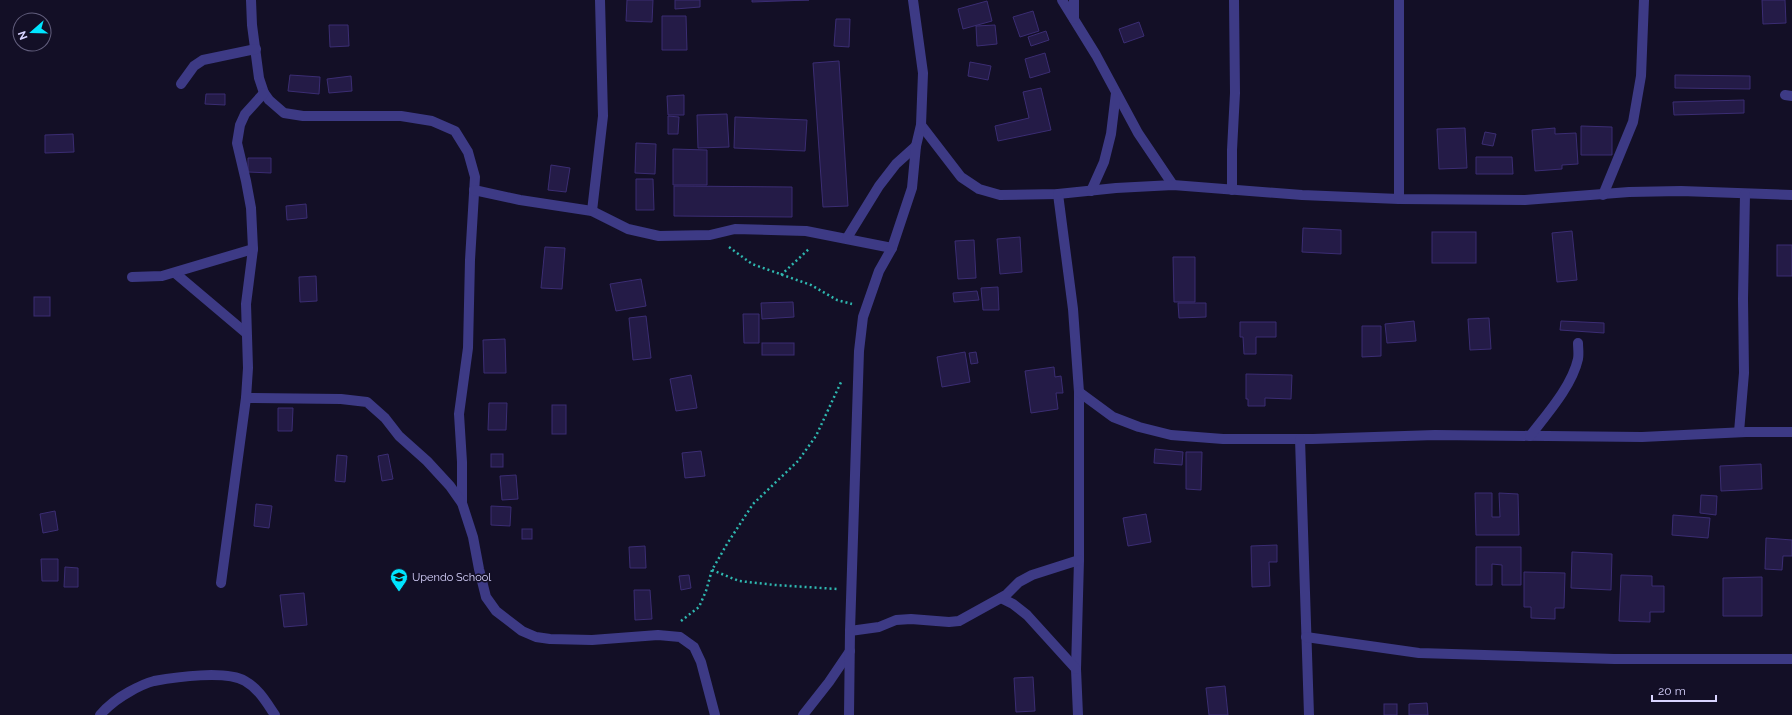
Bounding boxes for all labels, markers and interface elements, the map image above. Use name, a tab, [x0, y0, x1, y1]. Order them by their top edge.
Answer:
north arrow	[12, 12, 52, 52]
text: N	[16, 29, 31, 41]
school or university icon: Upendo School	[389, 567, 409, 592]
place label: Upendo School	[412, 571, 491, 584]
scale bar	[1652, 677, 1716, 703]
text: 20 m	[1658, 684, 1686, 698]

